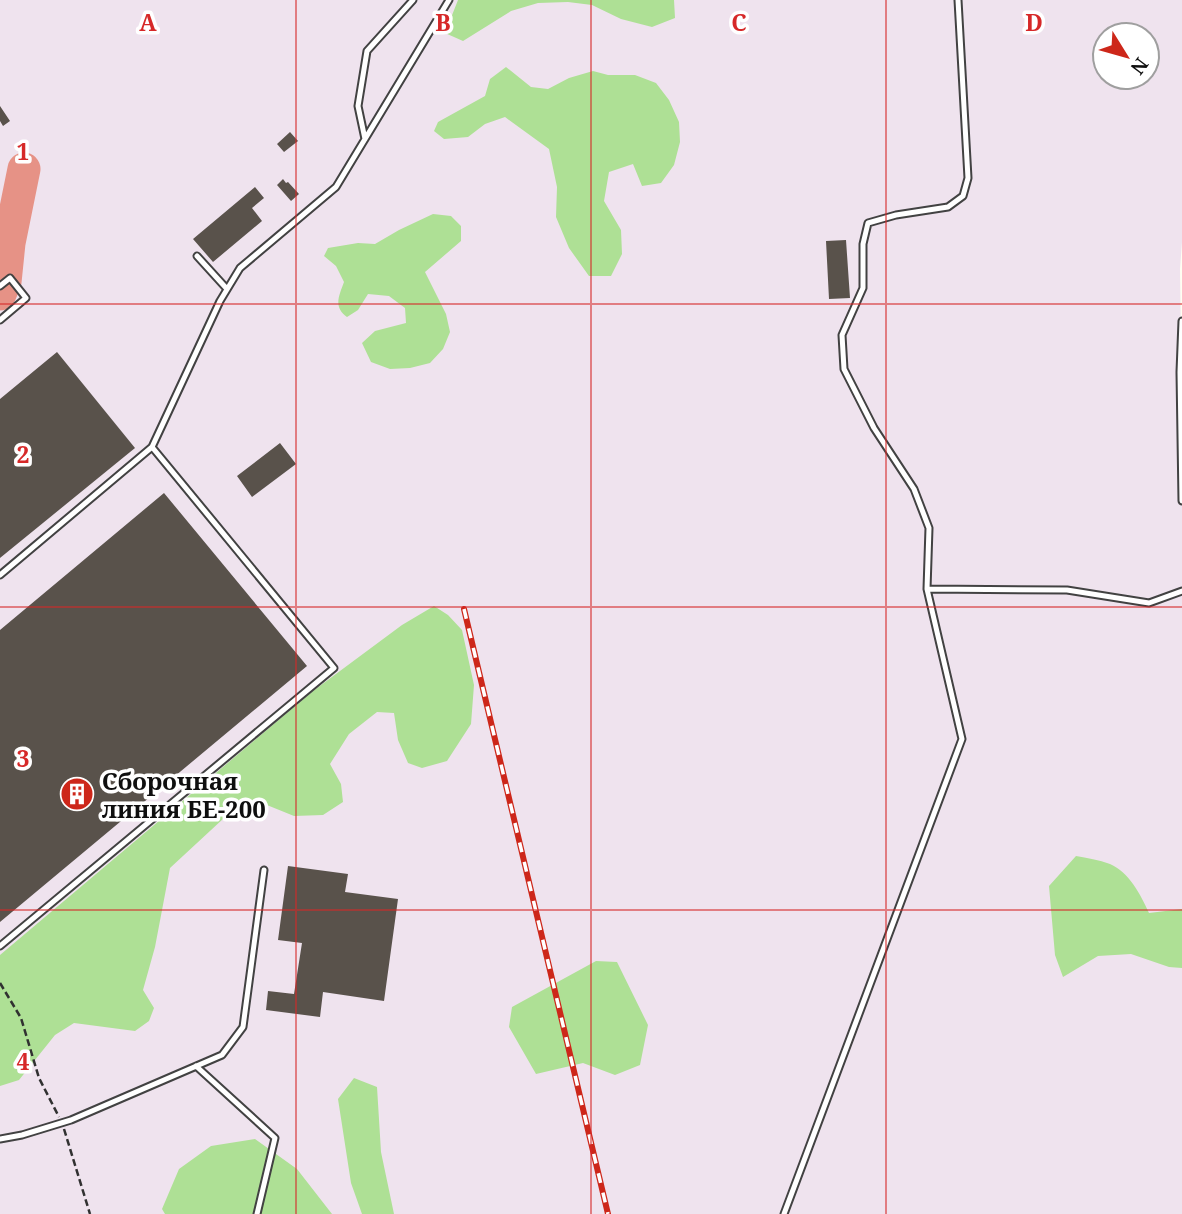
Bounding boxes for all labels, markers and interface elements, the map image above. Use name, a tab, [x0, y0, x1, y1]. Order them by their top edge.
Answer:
text: A	[139, 6, 157, 38]
text: B	[435, 6, 451, 38]
text: C	[731, 6, 747, 38]
text: D	[1025, 6, 1043, 38]
north arrow	[1091, 21, 1161, 91]
text: N	[1125, 52, 1154, 80]
text: 1	[17, 135, 30, 167]
text: 2	[17, 438, 30, 470]
text: 3	[17, 742, 30, 774]
place label: Сборочная линия БЕ-200	[102, 764, 266, 825]
building icon: Сборочная линия БЕ-200	[58, 775, 96, 813]
text: 4	[17, 1045, 30, 1077]

